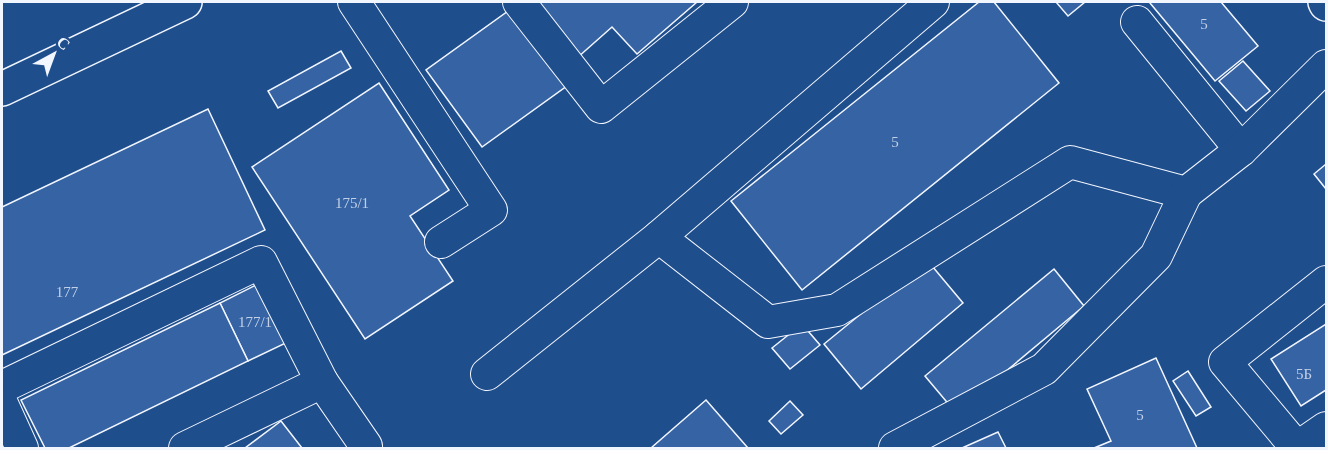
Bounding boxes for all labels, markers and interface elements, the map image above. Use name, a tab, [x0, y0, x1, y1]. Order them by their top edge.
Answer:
house number: 5	[1200, 16, 1208, 32]
north arrow	[24, 24, 84, 84]
text: С	[54, 33, 73, 53]
house number: 5	[891, 134, 899, 150]
house number: 175/1	[335, 195, 369, 211]
house number: 177	[56, 284, 79, 300]
house number: 177/1	[238, 314, 272, 330]
house number: 5Б	[1296, 366, 1312, 382]
house number: 5	[1136, 407, 1144, 423]

